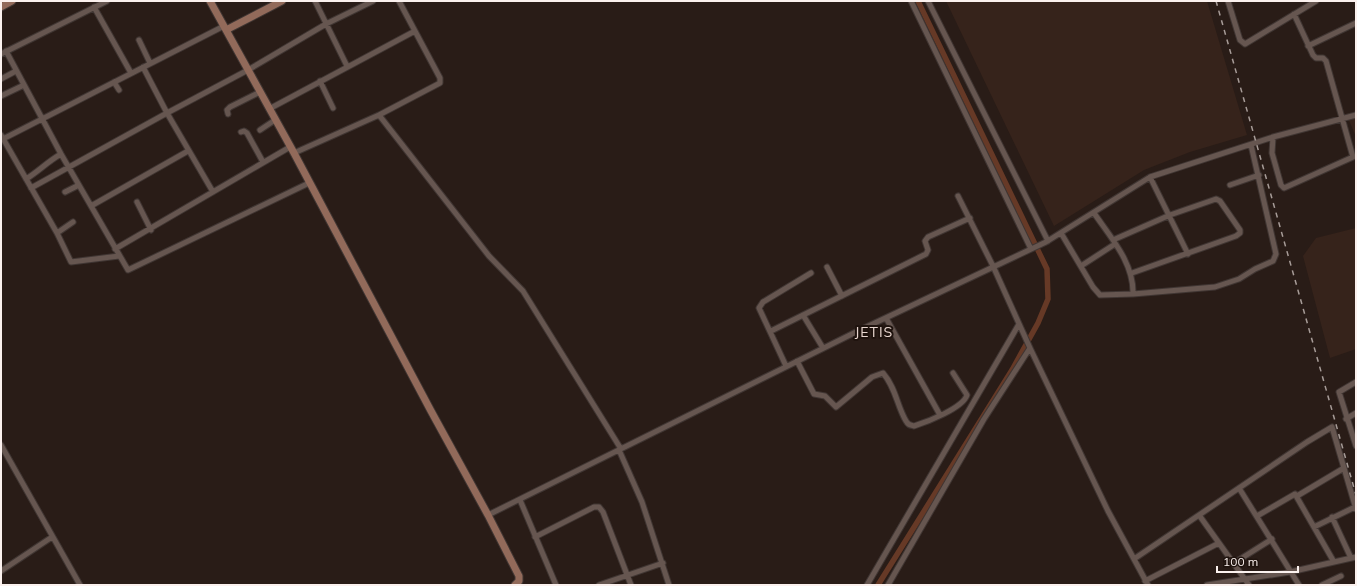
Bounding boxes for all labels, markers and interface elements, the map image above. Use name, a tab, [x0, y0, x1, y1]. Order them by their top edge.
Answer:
district label: JETIS	[855, 323, 893, 341]
scale bar	[1217, 548, 1298, 574]
text: 100 m	[1223, 554, 1258, 569]

